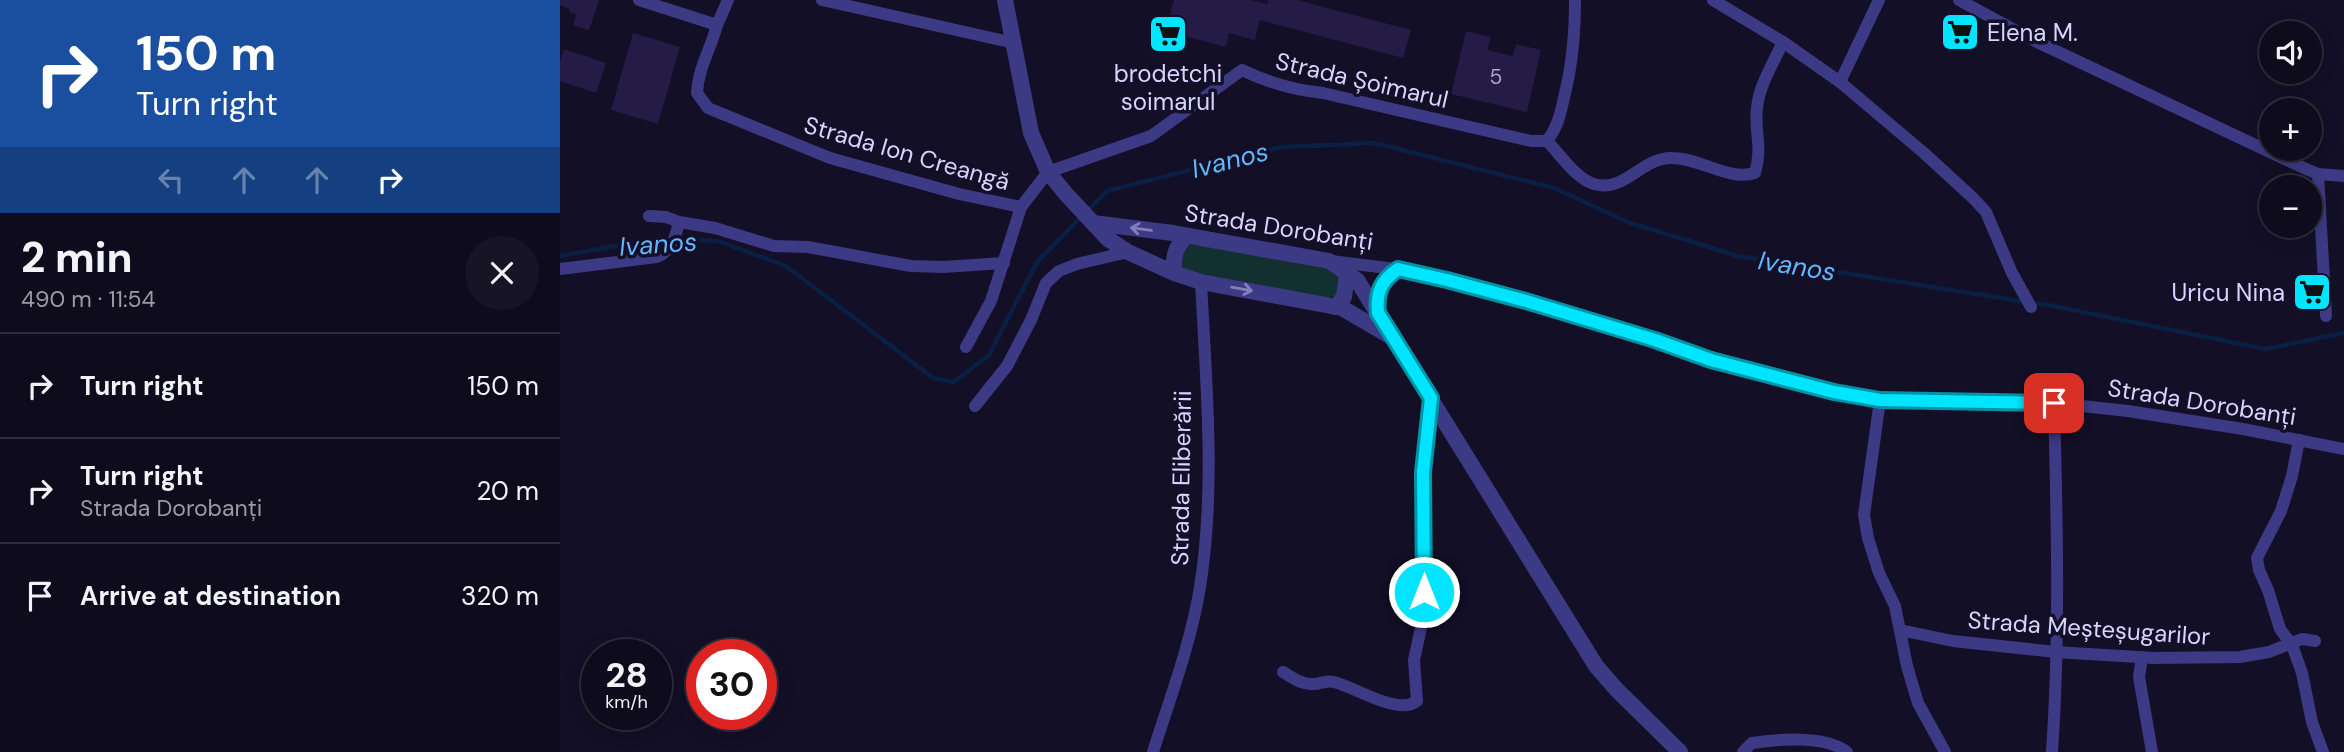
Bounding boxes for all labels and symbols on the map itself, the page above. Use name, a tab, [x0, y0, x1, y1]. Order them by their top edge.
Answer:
supermarket icon: Elena M.	[1939, 11, 1981, 53]
supermarket icon: brodetchi soimarul	[1147, 13, 1189, 55]
place label: Elena M.	[1987, 17, 2078, 48]
street label: Strada Șoimarul	[1273, 45, 1451, 115]
place label: brodetchi soimarul	[1114, 58, 1222, 117]
house number: 5	[1490, 63, 1502, 91]
street label: Strada Ion Creangă	[801, 109, 1013, 197]
water label: Ivanos	[1188, 134, 1272, 186]
street label: Strada Dorobanți	[1183, 197, 1375, 257]
one-way arrow	[1130, 222, 1153, 235]
water label: Ivanos	[618, 224, 698, 264]
water label: Ivanos	[1756, 243, 1838, 289]
supermarket icon: Uricu Nina	[2291, 271, 2333, 313]
place label: Uricu Nina	[2172, 277, 2285, 308]
one-way arrow	[1230, 283, 1253, 296]
street label: Strada Dorobanți	[2106, 372, 2298, 432]
pin	[2024, 373, 2084, 433]
street label: Strada Eliberării	[1164, 390, 1198, 566]
position arrow	[1387, 555, 1461, 629]
street label: Strada Meșteșugarilor	[1967, 604, 2211, 652]
speed limit sign: 30	[686, 639, 777, 730]

